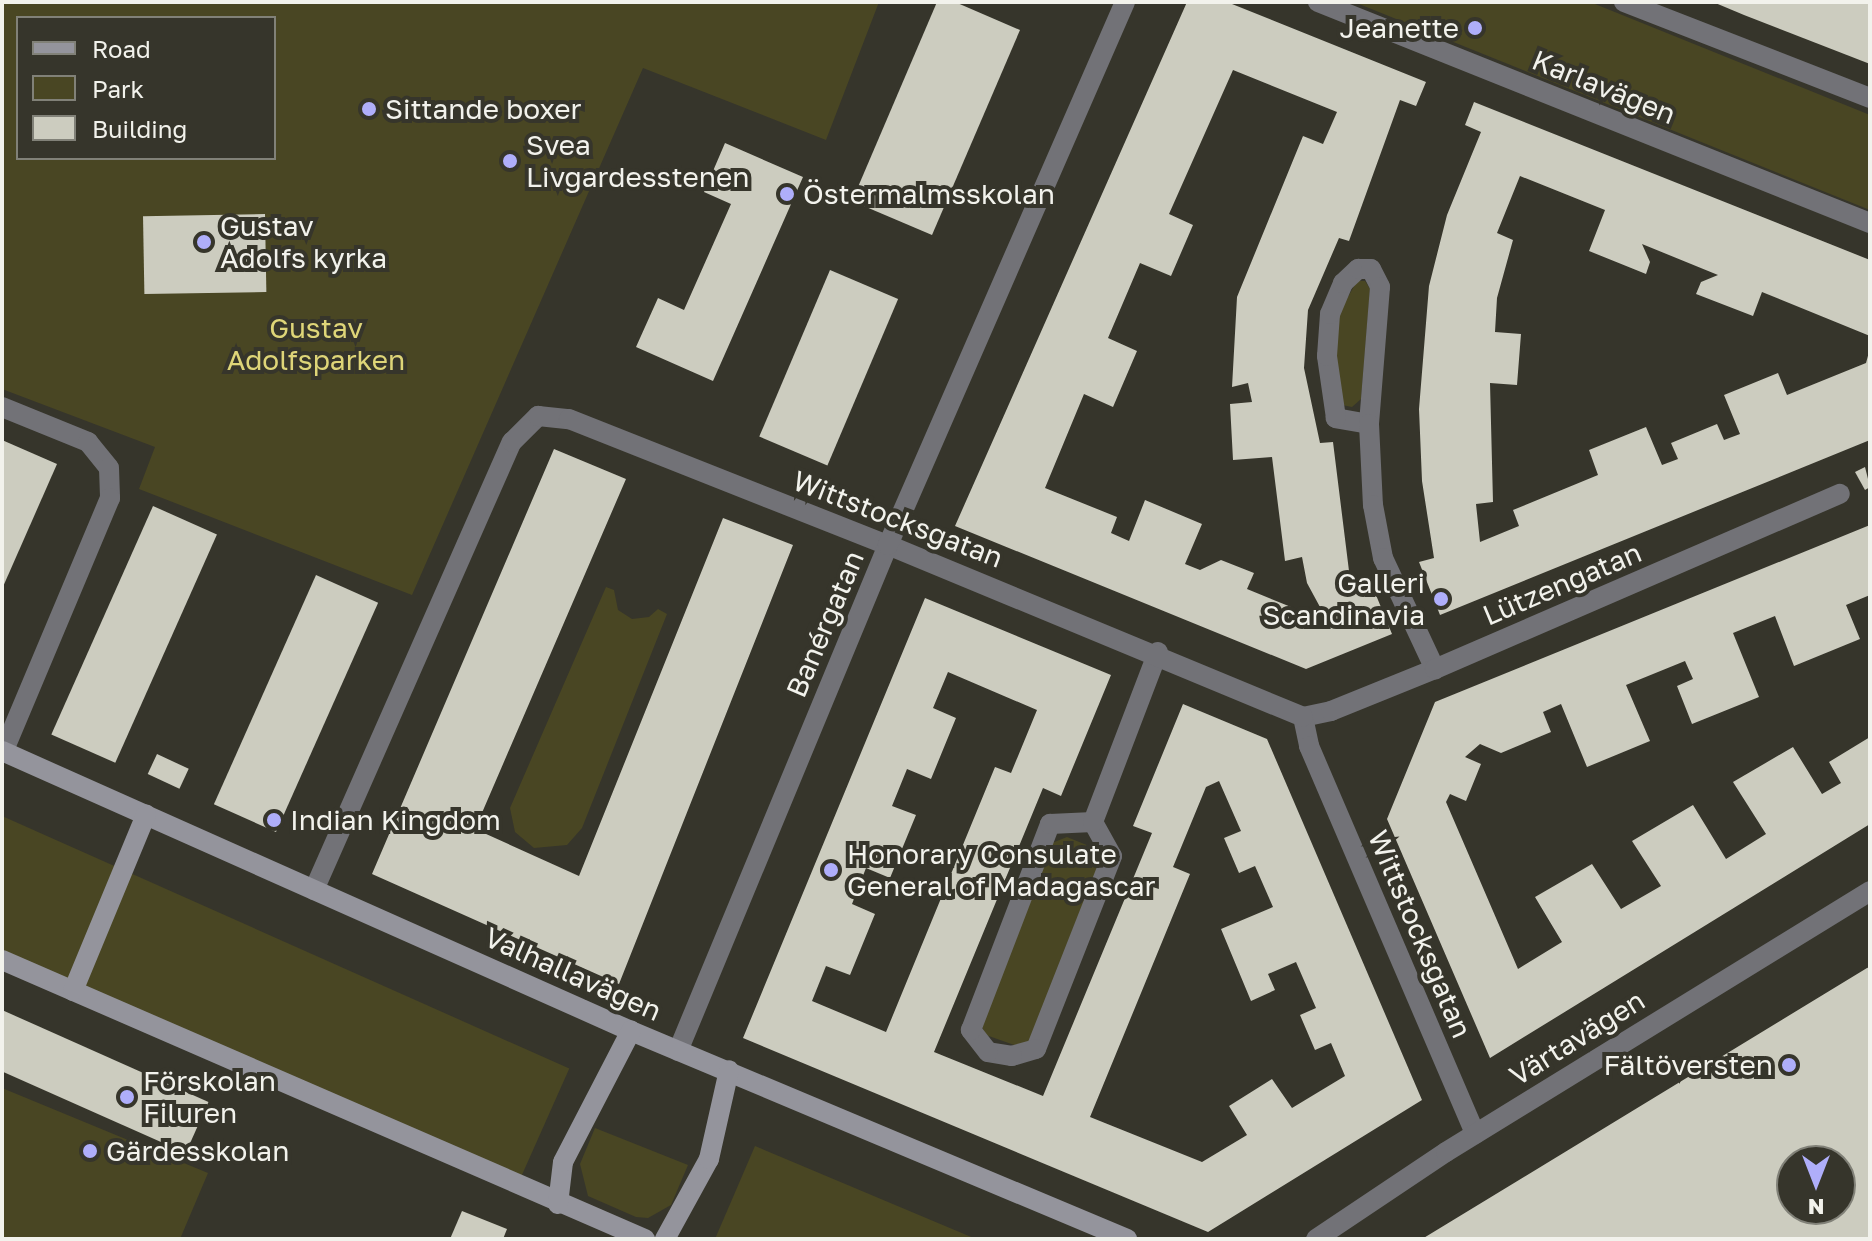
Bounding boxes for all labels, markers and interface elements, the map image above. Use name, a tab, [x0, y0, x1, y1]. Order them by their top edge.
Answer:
place label: Jeanette	[1340, 11, 1459, 45]
legend	[16, 16, 276, 160]
marker: Jeanette	[1466, 19, 1484, 37]
text: Road	[92, 34, 151, 63]
street label: Karlavägen	[1527, 43, 1681, 131]
text: Park	[92, 74, 144, 103]
place label: Sittande boxer	[385, 92, 582, 126]
marker: Sittande boxer	[360, 100, 378, 118]
text: Building	[92, 114, 187, 143]
place label: Svea Livgardesstenen	[526, 128, 750, 194]
marker: Svea Livgardesstenen	[501, 152, 519, 170]
place label: Östermalmsskolan	[803, 177, 1055, 211]
marker: Östermalmsskolan	[778, 185, 796, 203]
place label: Gustav Adolfs kyrka	[220, 209, 387, 275]
marker: Gustav Adolfs kyrka	[195, 233, 213, 251]
park label: Gustav Adolfsparken	[227, 311, 405, 377]
street label: Wittstocksgatan	[788, 463, 1008, 575]
street label: Lützengatan	[1478, 536, 1646, 632]
street label: Banérgatan	[779, 546, 871, 702]
place label: Galleri Scandinavia	[1263, 566, 1425, 632]
marker: Galleri Scandinavia	[1432, 590, 1450, 608]
place label: Indian Kingdom	[290, 803, 501, 837]
marker: Indian Kingdom	[265, 811, 283, 829]
street label: Wittstocksgatan	[1361, 825, 1479, 1043]
place label: Honorary Consulate General of Madagascar	[847, 837, 1155, 903]
marker: Honorary Consulate General of Madagascar	[822, 861, 840, 879]
street label: Valhallavägen	[480, 920, 666, 1028]
street label: Värtavägen	[1503, 983, 1651, 1093]
place label: Fältöversten	[1603, 1048, 1773, 1082]
marker: Fältöversten	[1780, 1056, 1798, 1074]
place label: Förskolan Filuren	[143, 1064, 276, 1130]
marker: Förskolan Filuren	[118, 1088, 136, 1106]
place label: Gärdesskolan	[106, 1134, 289, 1168]
marker: Gärdesskolan	[81, 1142, 99, 1160]
north arrow	[1776, 1145, 1856, 1225]
text: N	[1808, 1194, 1824, 1221]

